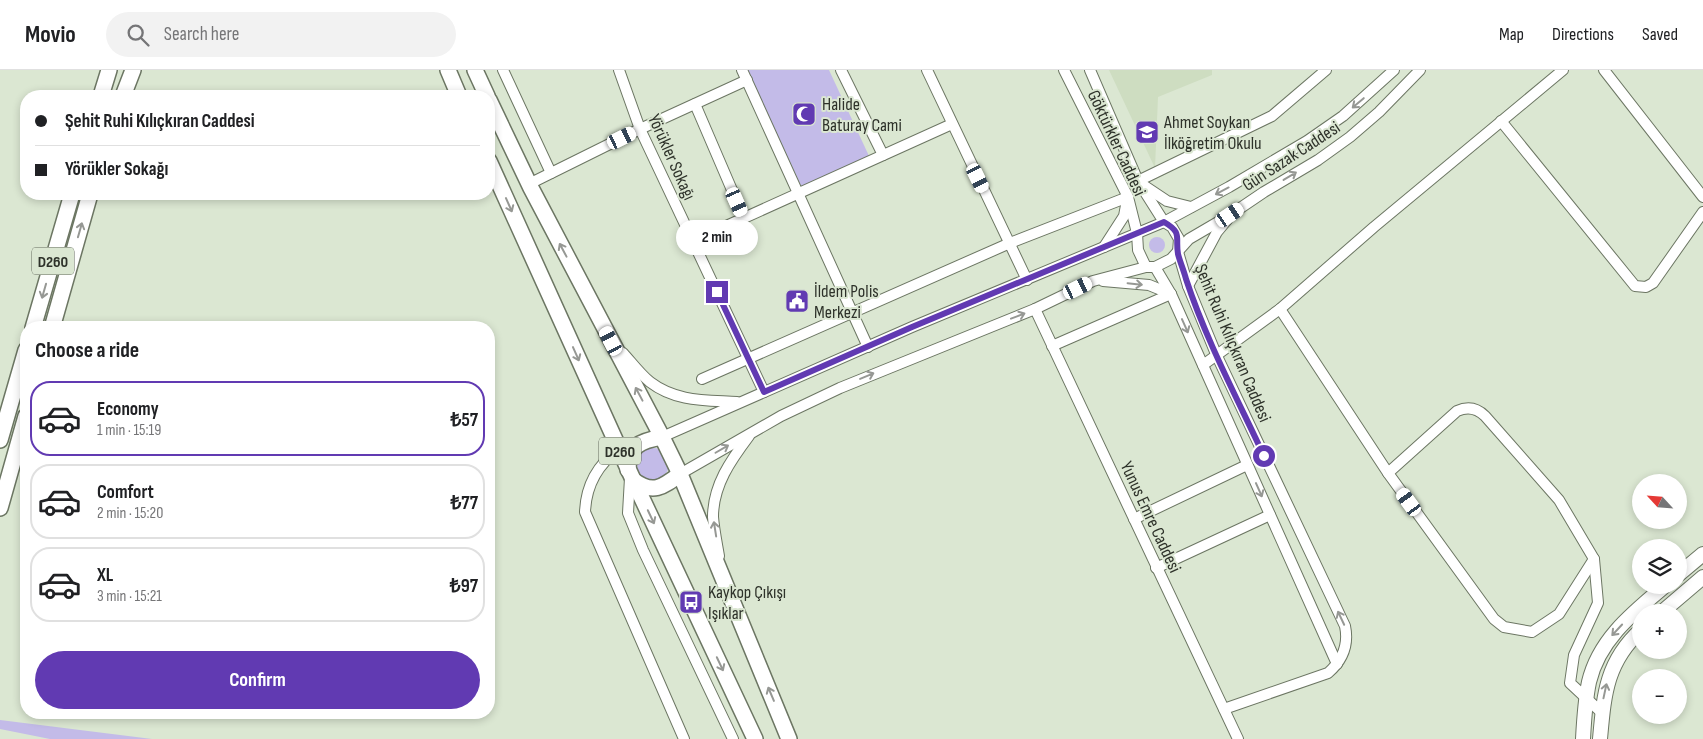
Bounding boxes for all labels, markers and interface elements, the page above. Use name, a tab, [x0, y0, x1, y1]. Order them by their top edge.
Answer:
search box	[106, 12, 456, 57]
text: Movio	[25, 20, 76, 49]
icon: search	[124, 21, 152, 49]
text: Search here	[164, 23, 239, 46]
text: Map	[1499, 24, 1524, 45]
text: Directions	[1552, 24, 1614, 45]
text: Saved	[1642, 24, 1678, 45]
street label: Göktürkler Caddesi	[1083, 87, 1150, 200]
place label: Halide Baturay Cami	[822, 94, 902, 136]
one-way arrow	[1352, 97, 1365, 109]
mosque icon: Halide Baturay Cami	[791, 101, 817, 127]
text: Şehit Ruhi Kılıçkıran Caddesi	[65, 110, 255, 133]
street label: Yörükler Sokağı	[643, 111, 700, 203]
place label: Ahmet Soykan İlköğretim Okulu	[1163, 112, 1262, 154]
street label: Gün Sazak Caddesi	[1238, 117, 1344, 196]
school or university icon: Ahmet Soykan İlköğretim Okulu	[1134, 119, 1160, 145]
car	[605, 125, 638, 151]
text: Yörükler Sokağı	[65, 158, 168, 181]
car	[964, 161, 991, 195]
one-way arrow	[1283, 171, 1297, 181]
car	[724, 185, 749, 219]
one-way arrow	[1215, 187, 1230, 196]
one-way arrow	[504, 197, 514, 212]
car	[1213, 200, 1246, 230]
callout: 2 min	[676, 220, 758, 254]
one-way arrow	[76, 223, 85, 239]
text: 2 min	[702, 228, 732, 247]
one-way arrow	[558, 243, 568, 258]
road number: D260	[32, 248, 74, 275]
street label: Şehit Ruhi Kılıçkıran Caddesi	[1190, 261, 1275, 425]
car	[1061, 275, 1094, 301]
one-way arrow	[1126, 279, 1142, 289]
route end	[706, 281, 728, 303]
place label: İldem Polis Merkezi	[814, 281, 879, 323]
one-way arrow	[38, 282, 48, 298]
public building icon: İldem Polis Merkezi	[784, 288, 810, 314]
one-way arrow	[1010, 311, 1025, 320]
one-way arrow	[1180, 318, 1190, 333]
car	[597, 324, 624, 358]
text: Choose a ride	[35, 337, 139, 364]
one-way arrow	[571, 346, 581, 361]
one-way arrow	[859, 370, 874, 380]
one-way arrow	[634, 387, 643, 402]
icon: car	[37, 396, 82, 441]
text: Economy	[97, 398, 159, 421]
text: ₺57	[451, 409, 478, 432]
text: 1 min · 15:19	[97, 421, 161, 440]
road number: D260	[599, 438, 641, 464]
one-way arrow	[714, 444, 728, 454]
route start	[1253, 445, 1275, 467]
street label: Yunus Emre Caddesi	[1116, 458, 1185, 576]
north arrow	[1632, 474, 1688, 529]
map controls	[1632, 474, 1687, 724]
icon: car	[37, 479, 82, 524]
text: Comfort	[97, 481, 154, 504]
one-way arrow	[1254, 482, 1264, 497]
car	[1394, 485, 1423, 519]
text: ₺77	[450, 492, 478, 515]
text: 2 min · 15:20	[97, 504, 163, 523]
one-way arrow	[646, 509, 656, 524]
one-way arrow	[709, 521, 719, 537]
button: layers	[1632, 539, 1687, 594]
icon: car	[37, 562, 82, 607]
text: XL	[97, 564, 113, 587]
text: ₺97	[450, 575, 478, 598]
place label: Kaykop Çıkışı Işıklar	[708, 582, 786, 624]
text: 3 min · 15:21	[97, 587, 162, 606]
bus stop icon: Kaykop Çıkışı Işıklar	[678, 589, 704, 615]
button: +	[1632, 604, 1687, 659]
one-way arrow	[1336, 611, 1346, 626]
one-way arrow	[1611, 623, 1623, 636]
button: Confirm	[35, 651, 480, 709]
one-way arrow	[716, 656, 725, 671]
button: −	[1632, 669, 1687, 724]
one-way arrow	[1601, 683, 1611, 699]
one-way arrow	[765, 687, 775, 702]

